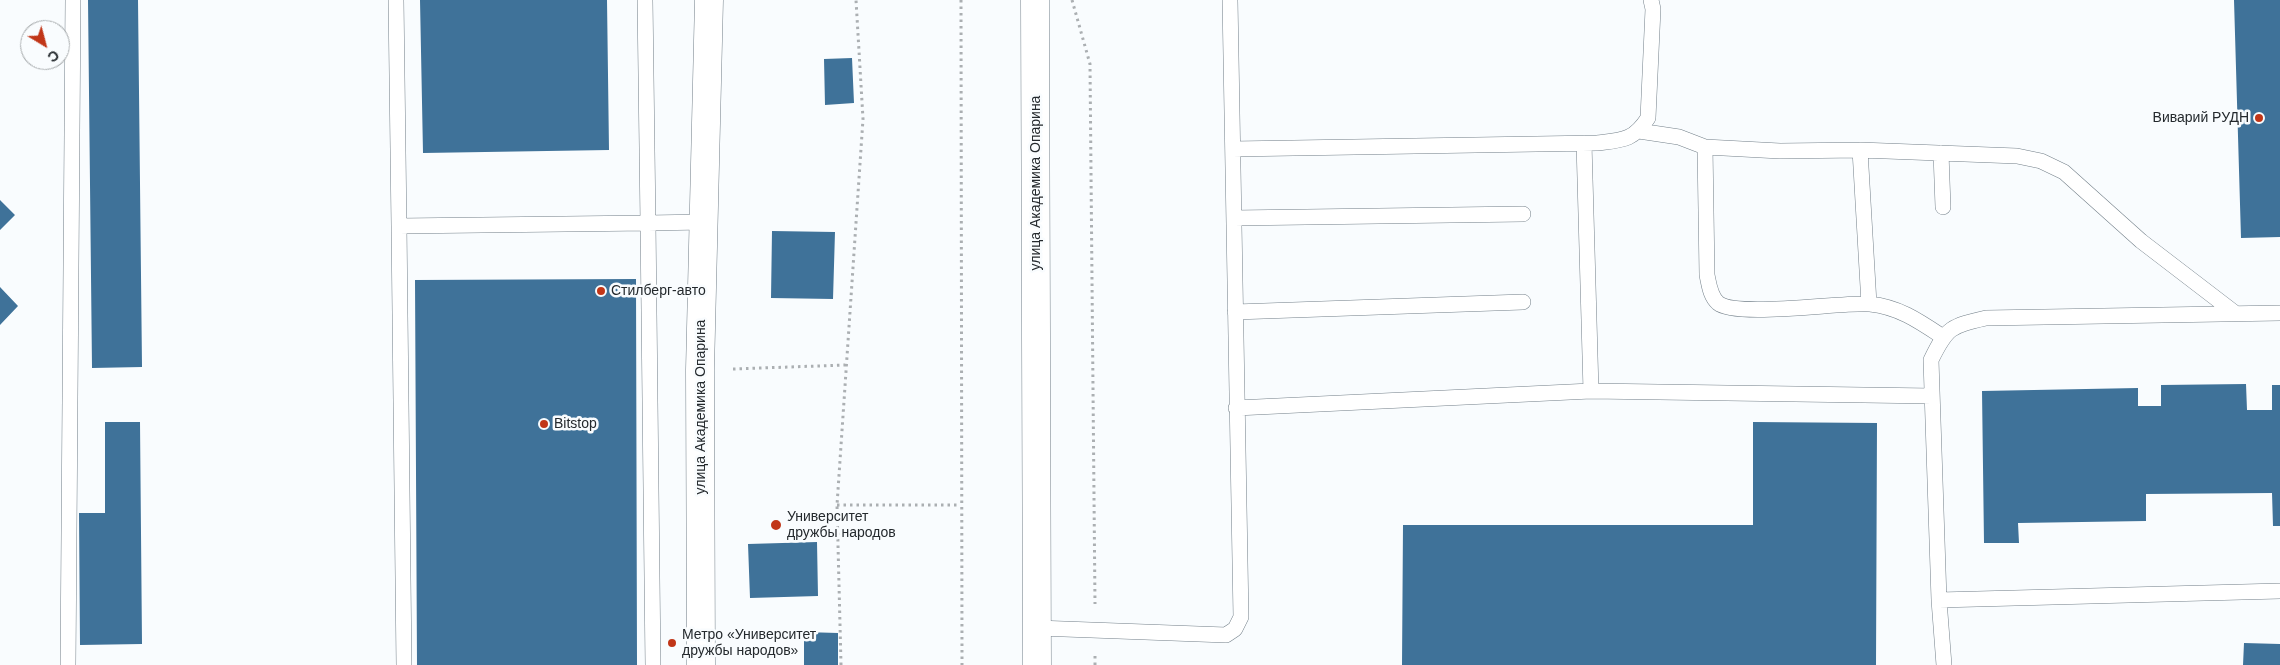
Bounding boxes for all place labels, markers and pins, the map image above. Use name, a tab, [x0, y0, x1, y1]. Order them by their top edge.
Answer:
place label: Виварий РУДН	[2153, 110, 2249, 126]
marker: Виварий РУДН	[2253, 112, 2265, 124]
place label: Стилберг-авто	[611, 283, 706, 299]
marker: Стилберг-авто	[595, 285, 607, 297]
place label: Bitstop	[554, 416, 597, 432]
marker: Bitstop	[538, 418, 550, 430]
place label: Университет дружбы народов	[787, 509, 896, 542]
marker: Университет дружбы народов	[769, 518, 783, 532]
place label: Метро «Университет дружбы народов»	[682, 627, 816, 660]
marker: Метро «Университет дружбы народов»	[666, 637, 678, 649]

